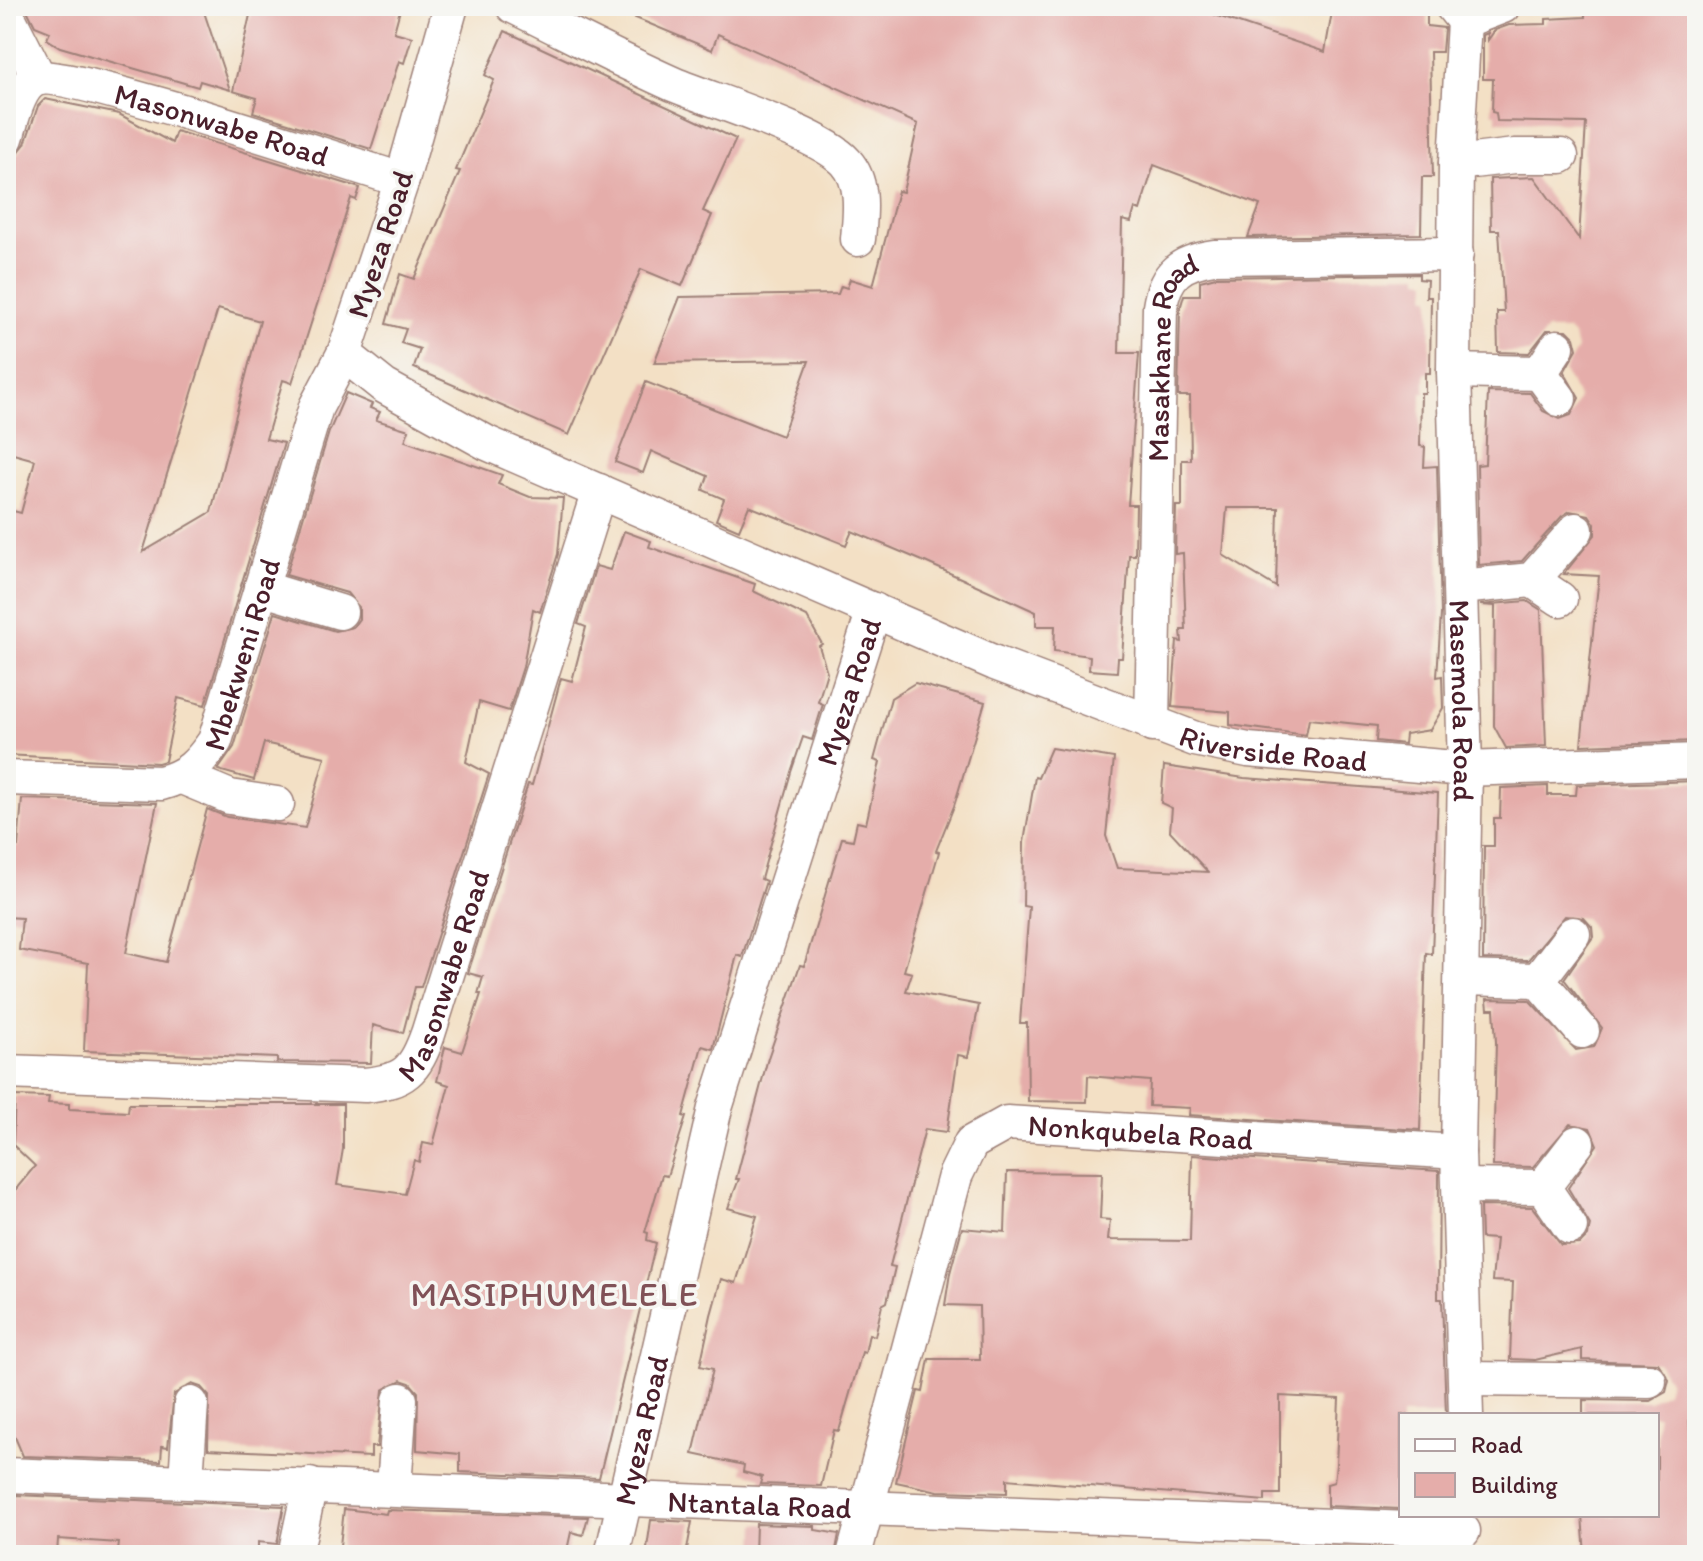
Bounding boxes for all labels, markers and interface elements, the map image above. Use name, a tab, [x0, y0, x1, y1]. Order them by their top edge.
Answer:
street label: Masonwabe Road	[111, 75, 334, 174]
street label: Myeza Road	[339, 166, 421, 322]
street label: Masakhane Road	[1139, 244, 1203, 462]
street label: Mbekweni Road	[195, 554, 288, 755]
street label: Masemola Road	[1442, 599, 1484, 803]
street label: Myeza Road	[807, 613, 889, 770]
street label: Riverside Road	[1174, 716, 1369, 779]
street label: Masonwabe Road	[389, 865, 497, 1089]
street label: Nonkqubela Road	[1027, 1106, 1255, 1157]
district label: MASIPHUMELELE	[410, 1274, 700, 1315]
street label: Myeza Road	[606, 1352, 676, 1509]
legend	[1399, 1413, 1659, 1517]
text: Road	[1471, 1430, 1523, 1459]
text: Building	[1471, 1470, 1558, 1499]
street label: Ntantala Road	[667, 1482, 852, 1526]

